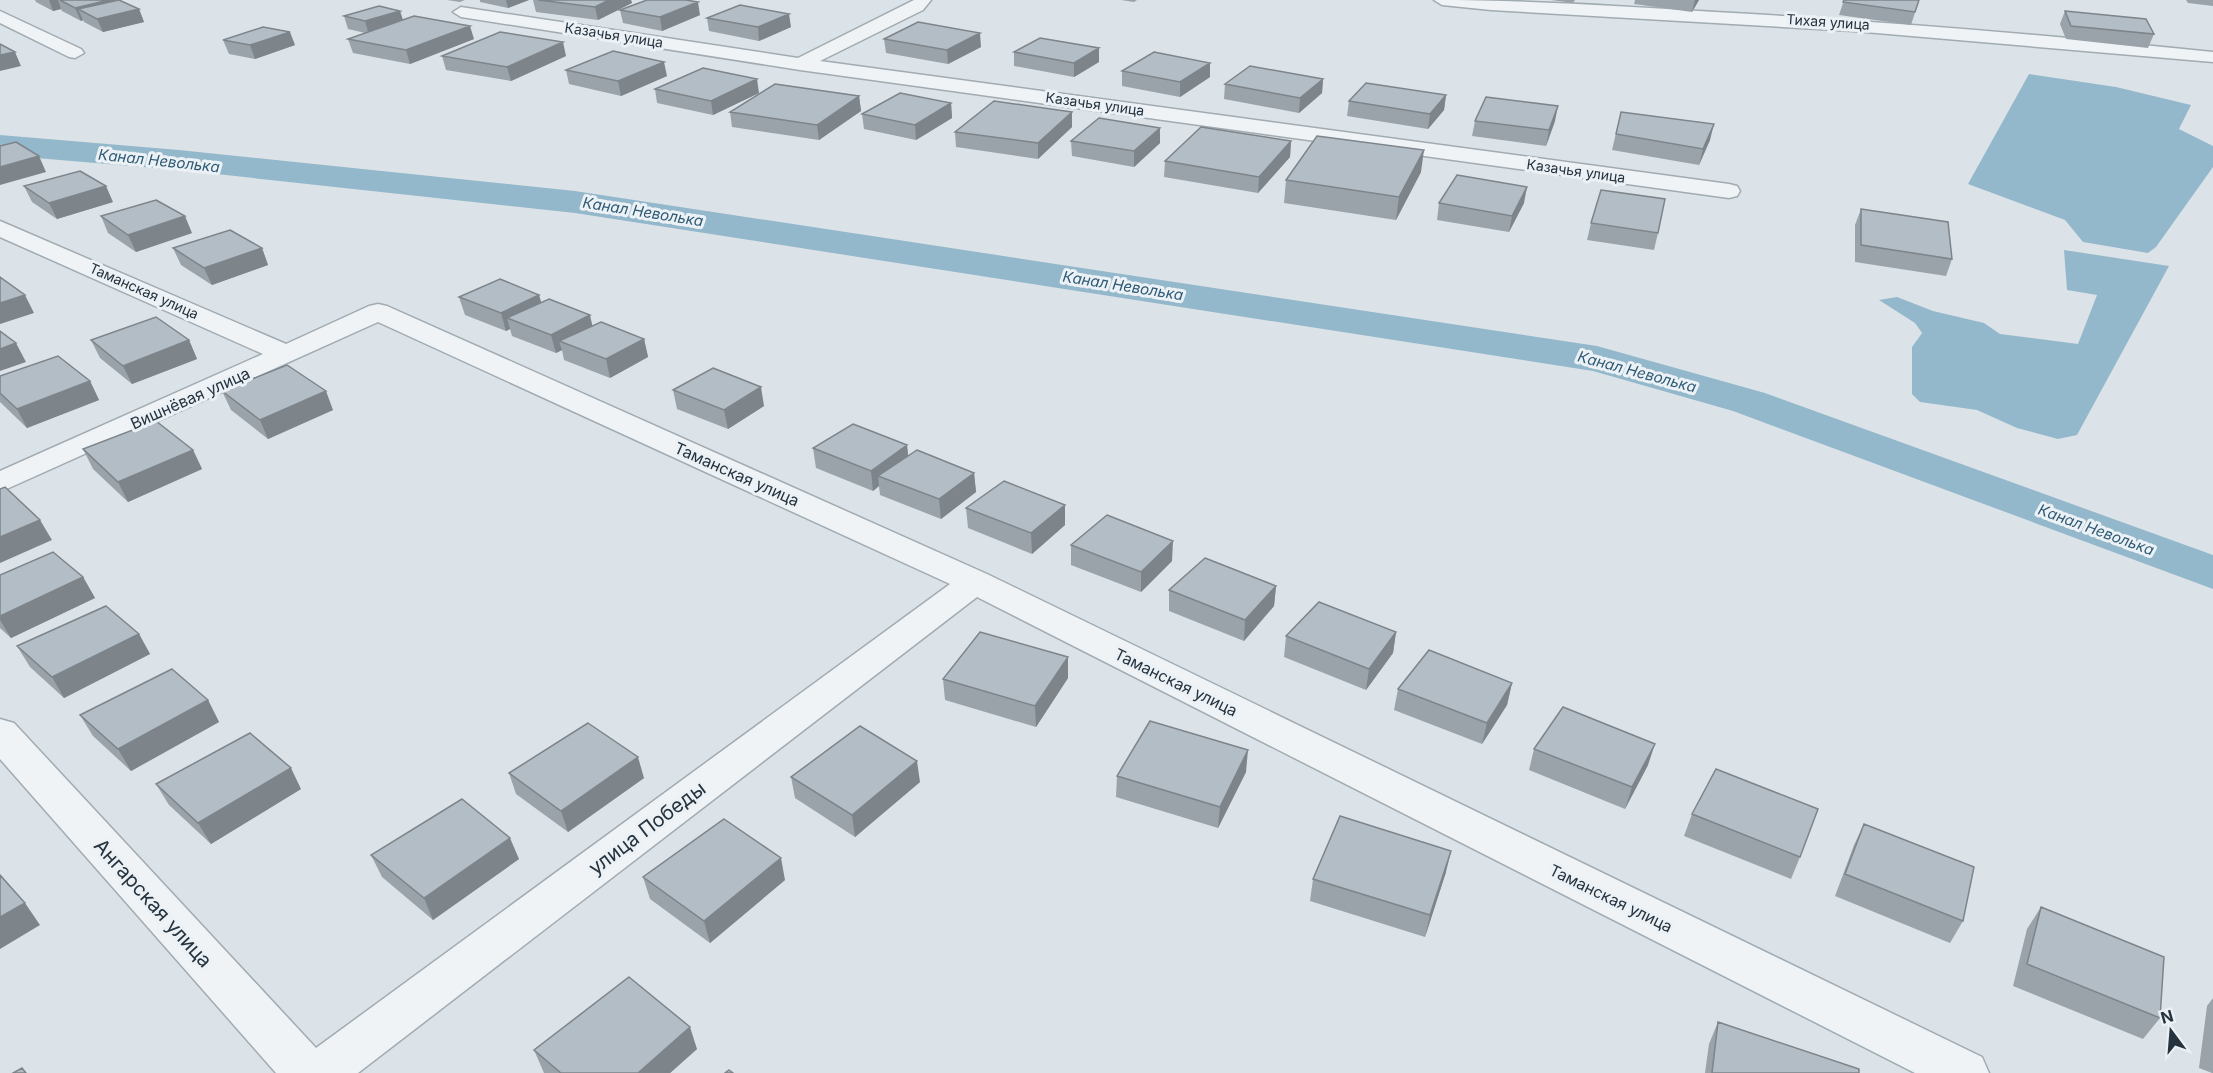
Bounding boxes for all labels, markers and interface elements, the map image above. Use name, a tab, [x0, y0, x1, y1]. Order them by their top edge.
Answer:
street label: Тихая улица	[1786, 10, 1870, 33]
street label: Казачья улица	[564, 18, 665, 51]
street label: Казачья улица	[1045, 88, 1145, 119]
water label: Канал Неволька	[97, 145, 221, 176]
street label: Казачья улица	[1526, 155, 1626, 186]
water label: Канал Неволька	[581, 193, 705, 230]
street label: Таманская улица	[87, 259, 201, 322]
water label: Канал Неволька	[1061, 267, 1185, 304]
water label: Канал Неволька	[1576, 347, 1698, 396]
street label: Вишнёвая улица	[127, 363, 253, 433]
street label: Таманская улица	[671, 438, 803, 510]
water label: Канал Неволька	[2036, 500, 2157, 559]
street label: Таманская улица	[1111, 644, 1241, 720]
street label: улица Победы	[584, 776, 710, 880]
street label: Ангарская улица	[89, 834, 217, 972]
street label: Таманская улица	[1546, 860, 1676, 936]
north arrow	[2141, 1001, 2201, 1061]
text: N	[2158, 1005, 2175, 1028]

